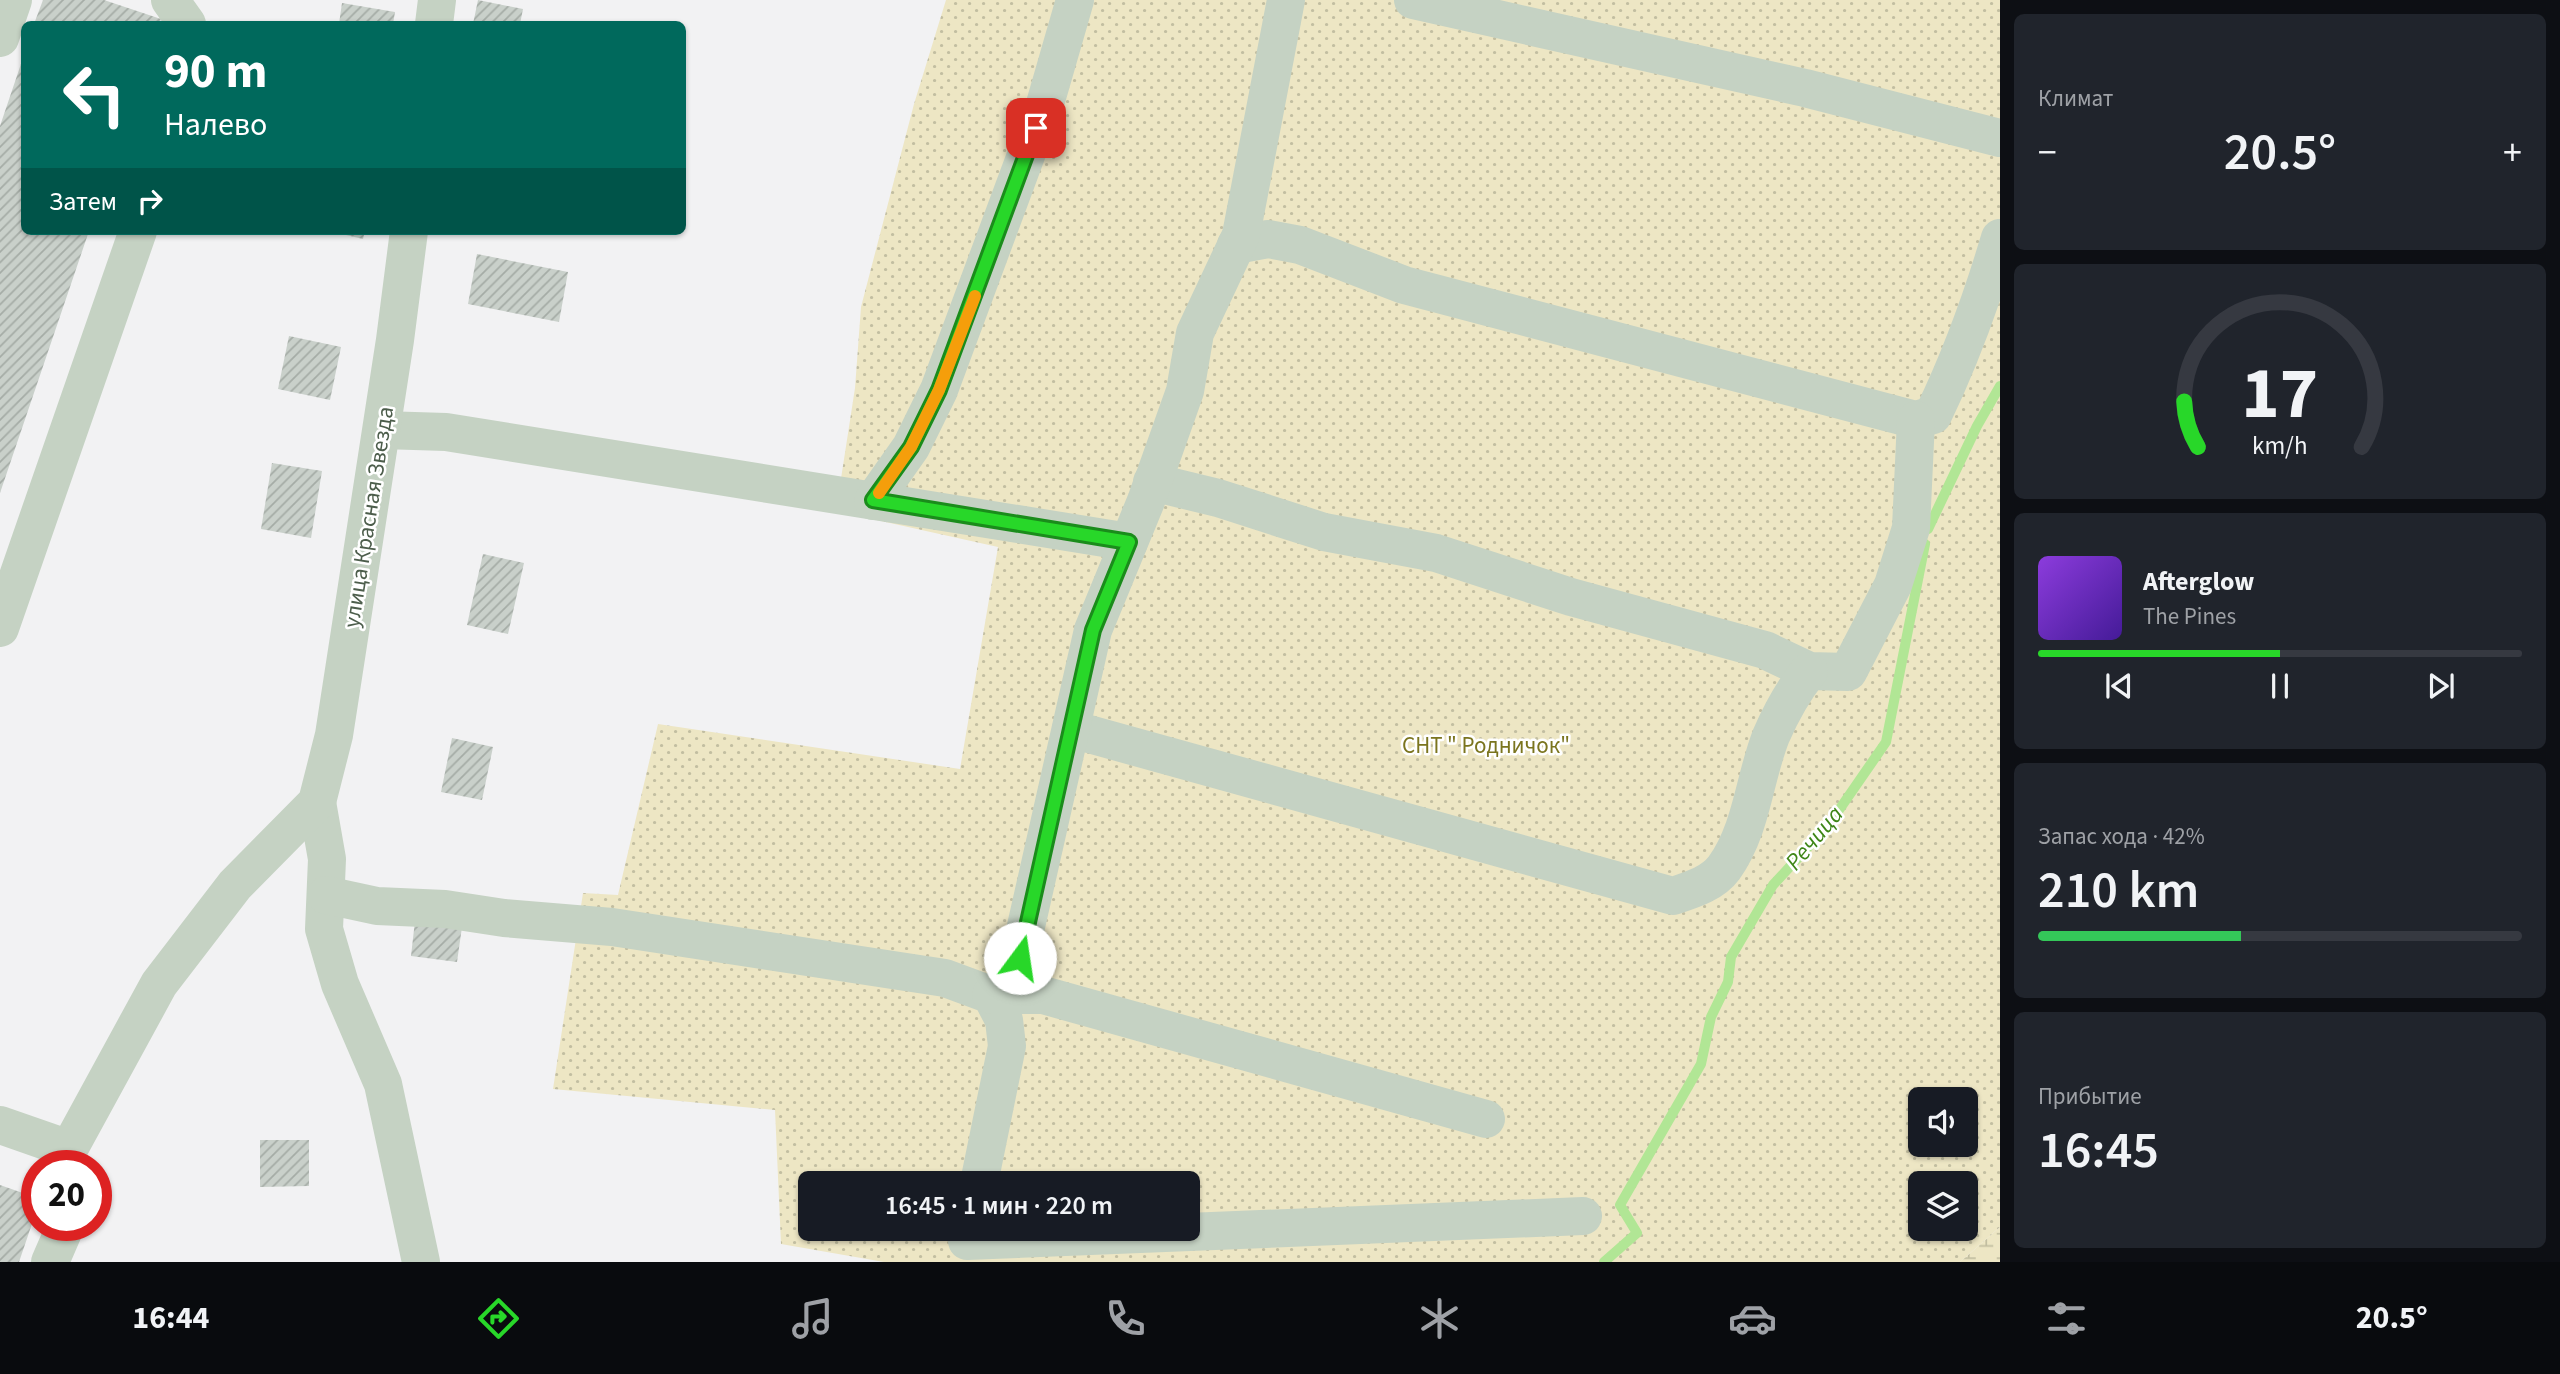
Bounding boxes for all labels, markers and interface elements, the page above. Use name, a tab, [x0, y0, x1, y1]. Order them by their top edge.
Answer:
text: 90 m	[164, 37, 268, 107]
icon: left	[49, 49, 140, 140]
text: Климат	[2038, 82, 2113, 115]
pin	[1006, 98, 1066, 158]
text: Налево	[164, 102, 267, 148]
icon: arrive	[1017, 109, 1055, 147]
text: 20.5°	[2224, 116, 2336, 190]
text: −	[2038, 126, 2057, 180]
text: +	[2503, 126, 2522, 180]
icon: right	[131, 182, 169, 220]
text: Затем	[49, 183, 117, 220]
text: 17	[2242, 343, 2318, 447]
street label: улица Красная Звезда	[335, 404, 402, 630]
text: km/h	[2252, 428, 2308, 464]
text: Afterglow	[2143, 563, 2254, 600]
text: The Pines	[2143, 600, 2236, 633]
icon: previous	[2100, 667, 2138, 705]
icon: pause	[2261, 667, 2299, 705]
icon: next	[2422, 667, 2460, 705]
park label: СНТ " Родничок"	[1402, 729, 1570, 762]
water label: Речица	[1777, 798, 1852, 878]
text: Запас хода · 42%	[2038, 820, 2205, 853]
text: 210 km	[2038, 854, 2199, 928]
position arrow	[983, 921, 1057, 995]
text: Прибытие	[2038, 1080, 2142, 1113]
map controls	[1908, 1087, 1978, 1241]
button: sound	[1908, 1087, 1978, 1157]
text: 16:45	[2038, 1114, 2159, 1188]
speed limit sign: 20	[21, 1150, 112, 1241]
button: layers	[1908, 1171, 1978, 1241]
text: 16:45 · 1 мин · 220 m	[885, 1187, 1113, 1224]
icon: directions	[474, 1294, 523, 1343]
icon: music	[788, 1294, 837, 1343]
icon: phone	[1101, 1294, 1150, 1343]
icon: climate	[1415, 1294, 1464, 1343]
icon: car	[1728, 1294, 1777, 1343]
icon: filters	[2042, 1294, 2091, 1343]
text: 16:44	[132, 1295, 209, 1341]
text: 20.5°	[2356, 1295, 2428, 1341]

